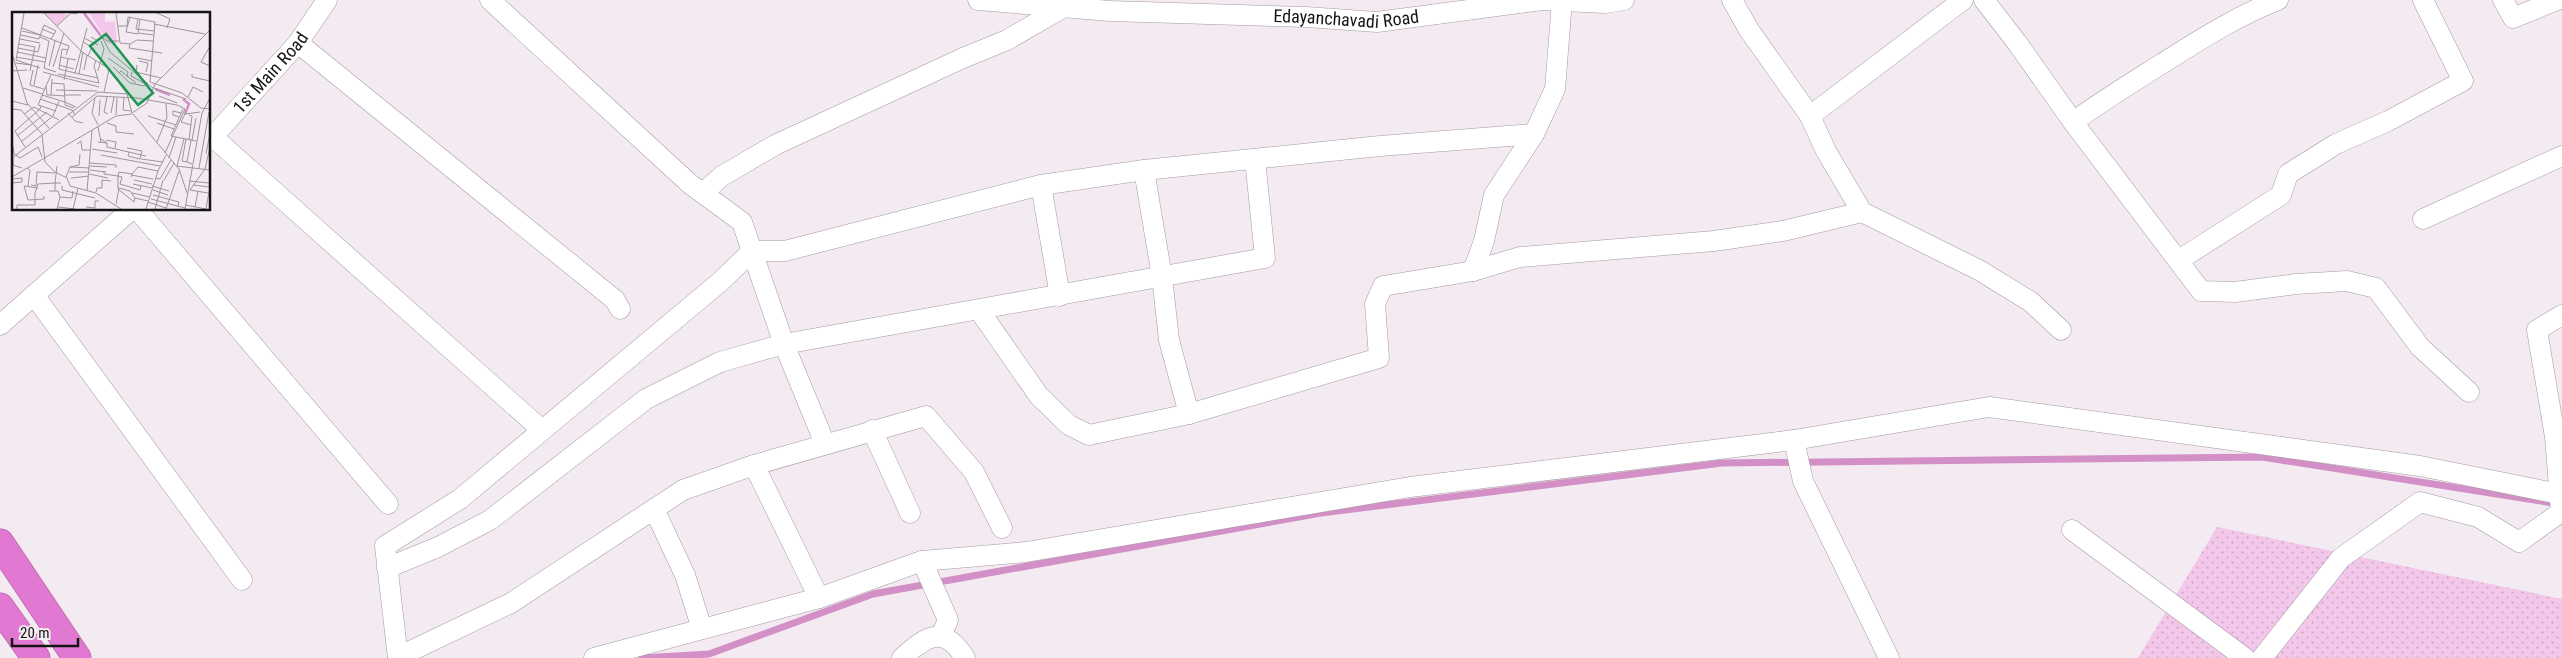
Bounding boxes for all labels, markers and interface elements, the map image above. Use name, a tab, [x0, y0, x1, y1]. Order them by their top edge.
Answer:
street label: Edayanchavadi Road	[1273, 5, 1420, 32]
inset map	[12, 12, 210, 210]
street label: 1st Main Road	[228, 28, 312, 117]
scale bar	[12, 616, 79, 648]
text: 20 m	[20, 624, 50, 642]

